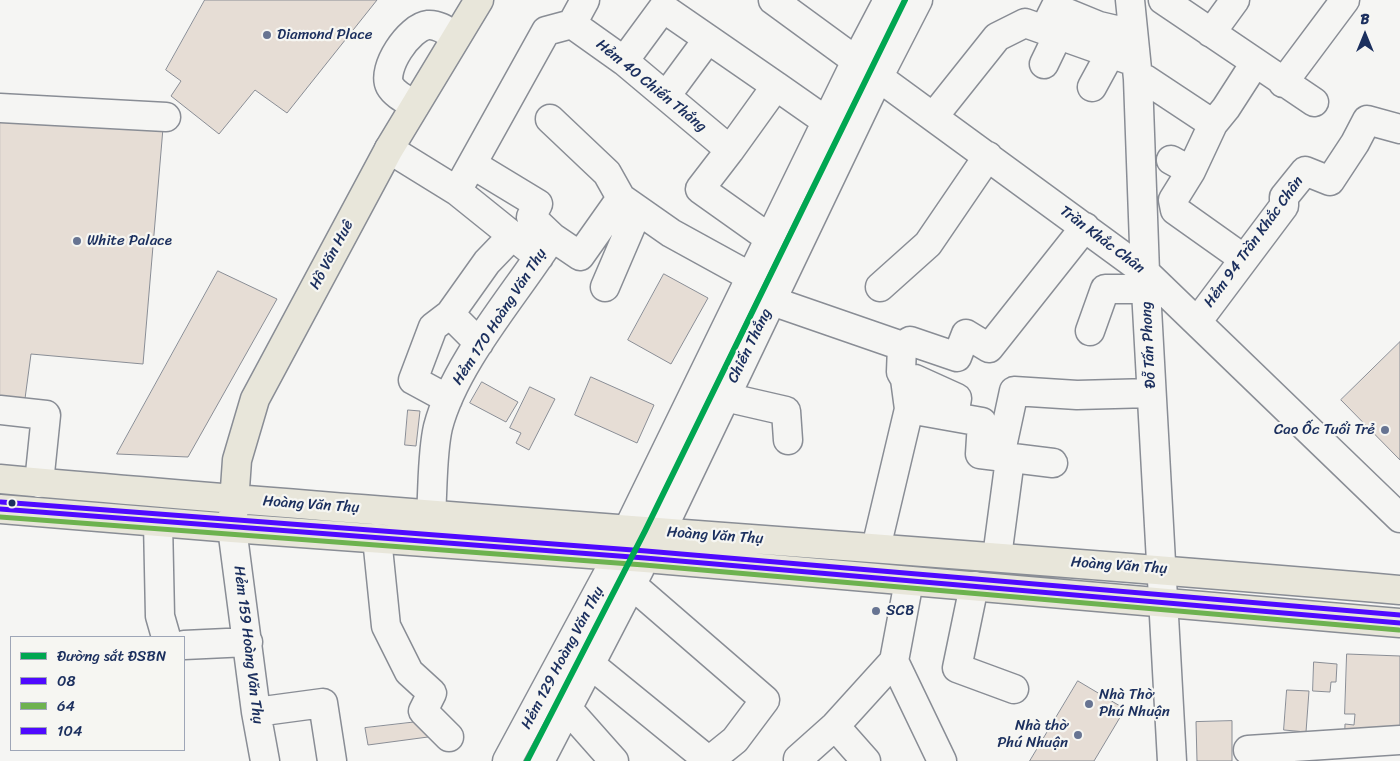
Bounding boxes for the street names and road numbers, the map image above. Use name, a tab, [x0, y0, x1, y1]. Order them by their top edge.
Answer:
street label: Hẻm 40 Chiến Thắng	[592, 36, 710, 136]
street label: Hẻm 94 Trần Khắc Chân	[1200, 173, 1308, 311]
street label: Trần Khắc Chân	[1056, 202, 1148, 278]
street label: Hồ Văn Huê	[306, 217, 358, 293]
street label: Hẻm 170 Hoàng Văn Thụ	[449, 245, 551, 389]
street label: Đỗ Tấn Phong	[1138, 301, 1160, 389]
street label: Chiến Thắng	[724, 306, 776, 386]
street label: Hoàng Văn Thụ	[262, 493, 360, 517]
street label: Hoàng Văn Thụ	[666, 524, 764, 548]
street label: Hoàng Văn Thụ	[1070, 554, 1168, 578]
street label: Hẻm 159 Hoàng Văn Thụ	[229, 565, 267, 725]
street label: Hẻm 129 Hoàng Văn Thụ	[518, 584, 608, 732]

